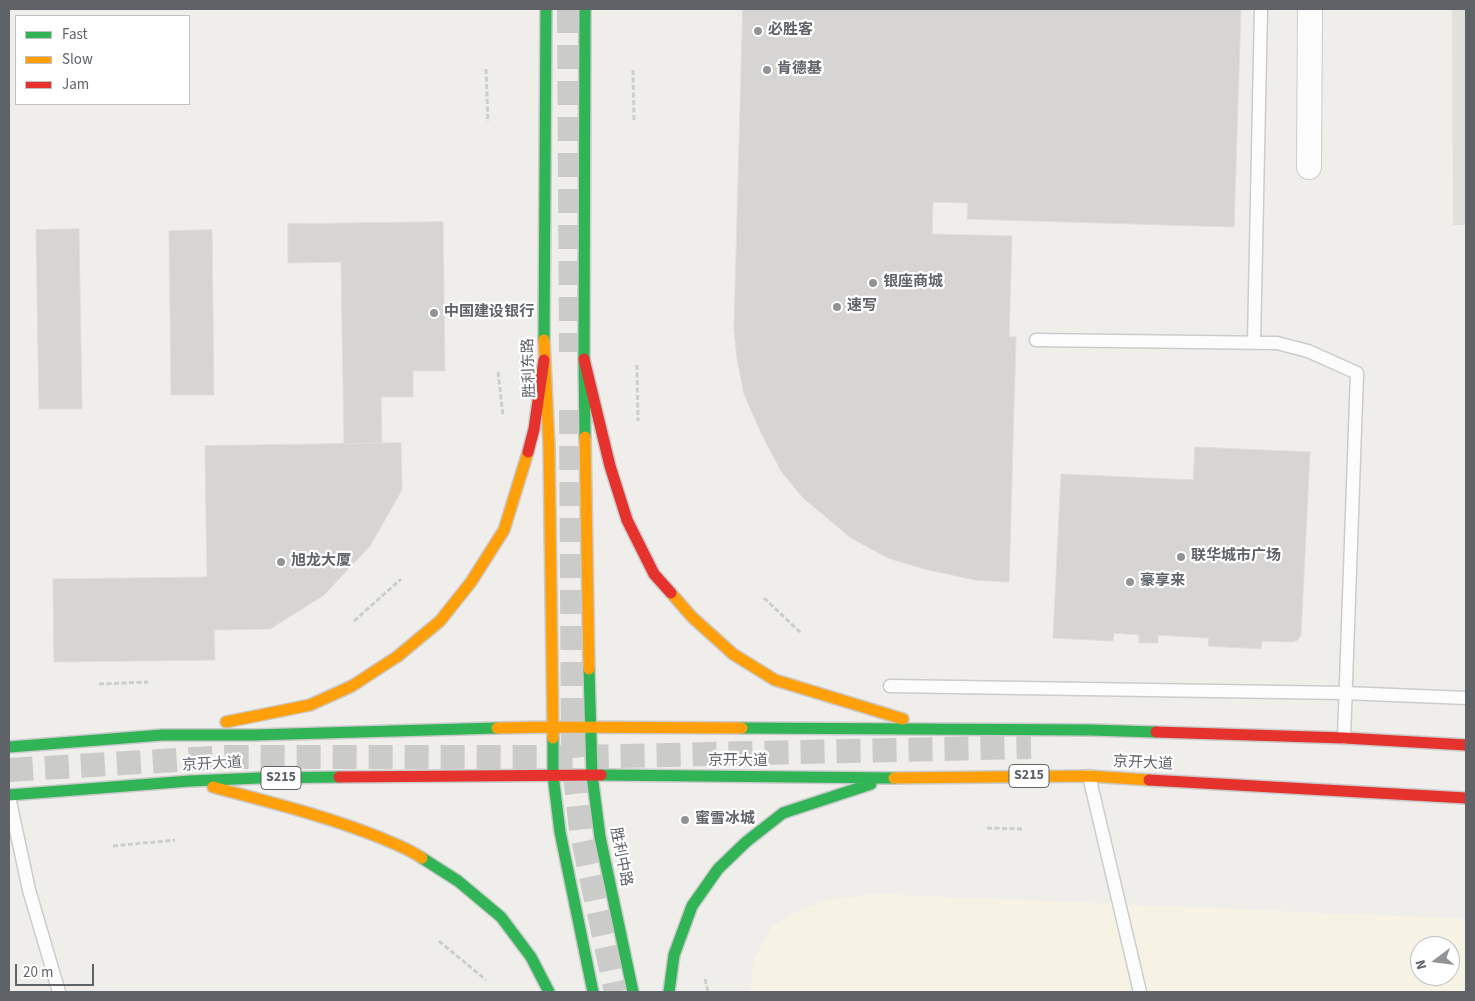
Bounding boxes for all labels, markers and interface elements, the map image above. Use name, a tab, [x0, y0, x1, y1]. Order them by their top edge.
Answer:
legend	[15, 15, 190, 105]
place label: 必胜客	[768, 22, 813, 40]
text: Fast	[62, 24, 88, 45]
marker: 必胜客	[752, 25, 764, 37]
text: Slow	[62, 49, 93, 70]
place label: 肯德基	[777, 61, 822, 79]
marker: 肯德基	[761, 64, 773, 76]
text: Jam	[62, 74, 89, 95]
place label: 银座商城	[883, 274, 943, 292]
marker: 银座商城	[867, 277, 879, 289]
place label: 速写	[847, 298, 877, 316]
marker: 速写	[831, 301, 843, 313]
place label: 中国建设银行	[444, 304, 534, 322]
marker: 中国建设银行	[428, 307, 440, 319]
street label: 胜利东路	[520, 338, 540, 398]
place label: 联华城市广场	[1191, 548, 1281, 566]
marker: 联华城市广场	[1175, 551, 1187, 563]
place label: 旭龙大厦	[291, 553, 351, 571]
marker: 旭龙大厦	[275, 556, 287, 568]
place label: 豪享来	[1140, 573, 1185, 591]
marker: 豪享来	[1124, 576, 1136, 588]
street label: 京开大道	[708, 753, 768, 771]
street label: 京开大道	[1113, 753, 1173, 775]
street label: 京开大道	[182, 754, 242, 776]
road number: S215	[1009, 764, 1049, 788]
road number: S215	[261, 766, 301, 790]
place label: 蜜雪冰城	[695, 811, 755, 829]
marker: 蜜雪冰城	[679, 814, 691, 826]
street label: 胜利中路	[605, 826, 635, 888]
north arrow	[1410, 936, 1460, 986]
scale bar	[18, 954, 96, 986]
text: N	[1411, 958, 1432, 972]
text: 20 m	[23, 962, 53, 983]

